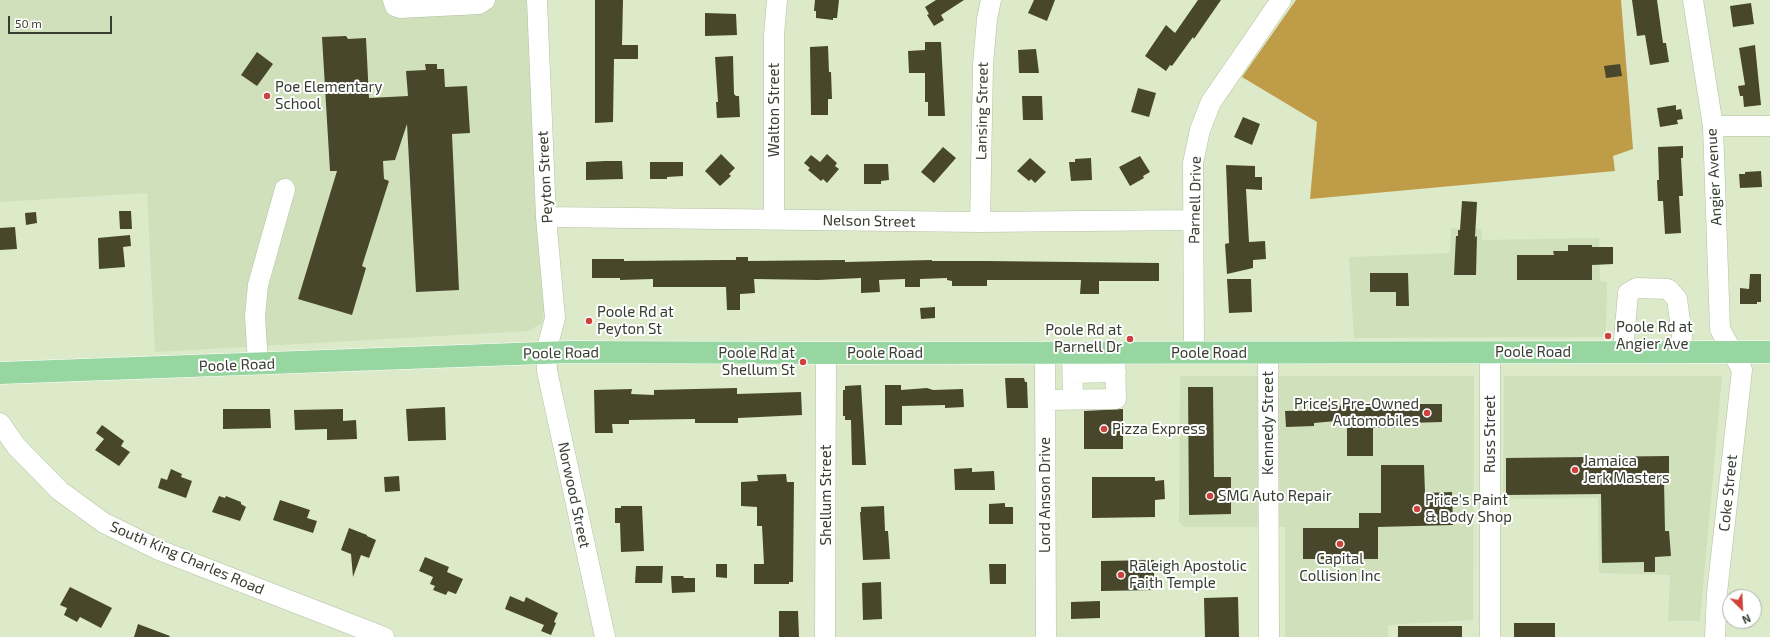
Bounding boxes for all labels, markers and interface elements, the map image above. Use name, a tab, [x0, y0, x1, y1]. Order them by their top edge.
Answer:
scale bar	[10, 8, 114, 34]
text: 50 m	[15, 16, 42, 30]
street label: Lansing Street	[972, 62, 992, 160]
street label: Walton Street	[765, 63, 783, 157]
place label: Poe Elementary School	[275, 78, 382, 113]
marker: Poe Elementary School	[262, 91, 272, 101]
street label: Angier Avenue	[1702, 128, 1726, 226]
street label: Peyton Street	[534, 130, 556, 224]
street label: Parnell Drive	[1185, 156, 1205, 244]
street label: Nelson Street	[822, 211, 916, 231]
place label: Poole Rd at Peyton St	[597, 303, 674, 338]
marker: Poole Rd at Peyton St	[584, 316, 594, 326]
place label: Poole Rd at Angier Ave	[1616, 318, 1693, 353]
place label: Poole Rd at Parnell Dr	[1045, 321, 1122, 356]
marker: Poole Rd at Angier Ave	[1603, 331, 1613, 341]
marker: Poole Rd at Parnell Dr	[1125, 334, 1135, 344]
street label: Poole Road	[523, 343, 599, 363]
street label: Poole Road	[1495, 343, 1571, 361]
place label: Poole Rd at Shellum St	[718, 344, 795, 379]
street label: Poole Road	[847, 344, 923, 362]
street label: Poole Road	[1171, 344, 1247, 362]
street label: Poole Road	[199, 355, 275, 375]
marker: Poole Rd at Shellum St	[798, 357, 808, 367]
street label: Kennedy Street	[1259, 371, 1277, 475]
place label: Price's Pre-Owned Automobiles	[1294, 395, 1419, 430]
street label: Russ Street	[1481, 395, 1499, 473]
marker: Price's Pre-Owned Automobiles	[1422, 408, 1432, 418]
place label: Pizza Express	[1112, 420, 1206, 438]
marker: Pizza Express	[1099, 424, 1109, 434]
street label: Lord Anson Drive	[1036, 437, 1054, 553]
street label: Norwood Street	[554, 440, 594, 550]
street label: Shellum Street	[817, 445, 835, 545]
place label: Jamaica Jerk Masters	[1583, 452, 1670, 487]
street label: Coke Street	[1715, 453, 1741, 533]
marker: Jamaica Jerk Masters	[1570, 465, 1580, 475]
place label: SMG Auto Repair	[1218, 487, 1332, 505]
marker: SMG Auto Repair	[1205, 491, 1215, 501]
place label: Price's Paint & Body Shop	[1425, 491, 1512, 526]
marker: Price's Paint & Body Shop	[1412, 504, 1422, 514]
street label: South King Charles Road	[107, 517, 267, 599]
marker: Capital Collision Inc	[1335, 539, 1345, 549]
place label: Capital Collision Inc	[1299, 550, 1381, 585]
place label: Raleigh Apostolic Faith Temple	[1129, 557, 1247, 592]
marker: Raleigh Apostolic Faith Temple	[1116, 570, 1126, 580]
north arrow	[1722, 589, 1762, 629]
text: N	[1740, 612, 1753, 627]

